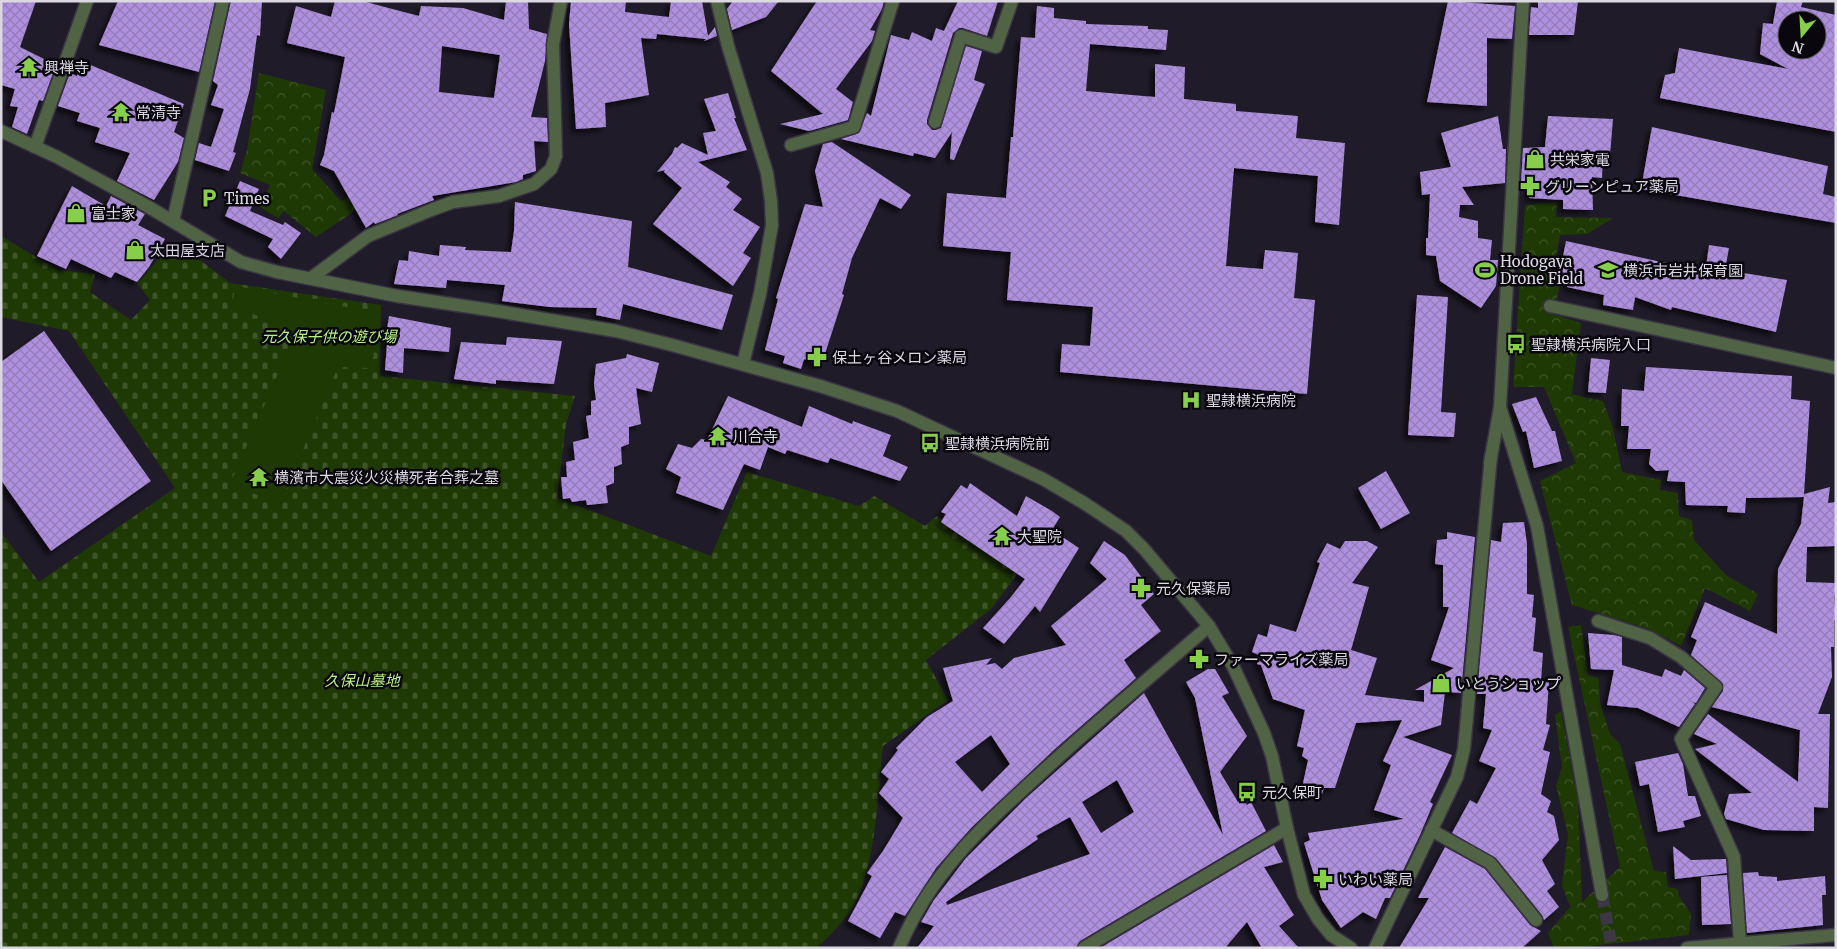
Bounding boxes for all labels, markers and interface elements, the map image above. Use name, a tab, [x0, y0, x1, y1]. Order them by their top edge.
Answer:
north arrow	[1777, 10, 1827, 60]
text: N	[1790, 37, 1806, 58]
temple icon: 興禅寺	[18, 56, 40, 78]
place label: 興禅寺	[44, 58, 89, 77]
temple icon: 常清寺	[110, 101, 132, 123]
place label: 常清寺	[136, 103, 181, 122]
shop icon: 共栄家電	[1524, 148, 1546, 170]
place label: 共栄家電	[1550, 150, 1610, 169]
pharmacy icon: グリーンピュア薬局	[1519, 175, 1541, 197]
place label: グリーンピュア薬局	[1545, 177, 1679, 196]
parking icon: Times	[198, 187, 220, 209]
place label: Times	[224, 189, 270, 208]
shop icon: 富士家	[65, 202, 87, 224]
place label: 富士家	[91, 204, 136, 223]
shop icon: 太田屋支店	[124, 239, 146, 261]
place label: 太田屋支店	[150, 241, 225, 260]
place label: Hodogaya Drone Field	[1500, 252, 1583, 288]
sports icon: Hodogaya Drone Field	[1474, 259, 1496, 281]
school or university icon: 横浜市岩井保育園	[1597, 259, 1619, 281]
place label: 横浜市岩井保育園	[1623, 261, 1743, 280]
park label: 元久保子供の遊び場	[261, 327, 398, 346]
bus stop icon: 聖隷横浜病院入口	[1505, 333, 1527, 355]
place label: 聖隷横浜病院入口	[1531, 335, 1651, 354]
pharmacy icon: 保土ヶ谷メロン薬局	[806, 346, 828, 368]
place label: 保土ヶ谷メロン薬局	[832, 348, 967, 367]
hospital icon: 聖隷横浜病院	[1180, 389, 1202, 411]
place label: 聖隷横浜病院	[1206, 391, 1296, 410]
temple icon: 川合寺	[707, 425, 729, 447]
place label: 川合寺	[733, 427, 778, 446]
bus stop icon: 聖隷横浜病院前	[919, 432, 941, 454]
place label: 聖隷横浜病院前	[945, 434, 1050, 453]
temple icon: 横濱市大震災火災横死者合葬之墓	[248, 466, 270, 488]
place label: 横濱市大震災火災横死者合葬之墓	[274, 468, 499, 487]
temple icon: 大聖院	[991, 525, 1013, 547]
place label: 大聖院	[1017, 527, 1062, 546]
pharmacy icon: 元久保薬局	[1130, 577, 1152, 599]
place label: 元久保薬局	[1156, 579, 1231, 598]
pharmacy icon: ファーマライズ薬局	[1188, 648, 1210, 670]
place label: ファーマライズ薬局	[1214, 650, 1349, 669]
park label: 久保山墓地	[324, 671, 401, 690]
shop icon: いとうショップ	[1430, 672, 1452, 694]
place label: いとうショップ	[1456, 674, 1561, 693]
bus stop icon: 元久保町	[1236, 781, 1258, 803]
place label: 元久保町	[1262, 783, 1322, 802]
pharmacy icon: いわい薬局	[1312, 868, 1334, 890]
place label: いわい薬局	[1338, 870, 1413, 889]

